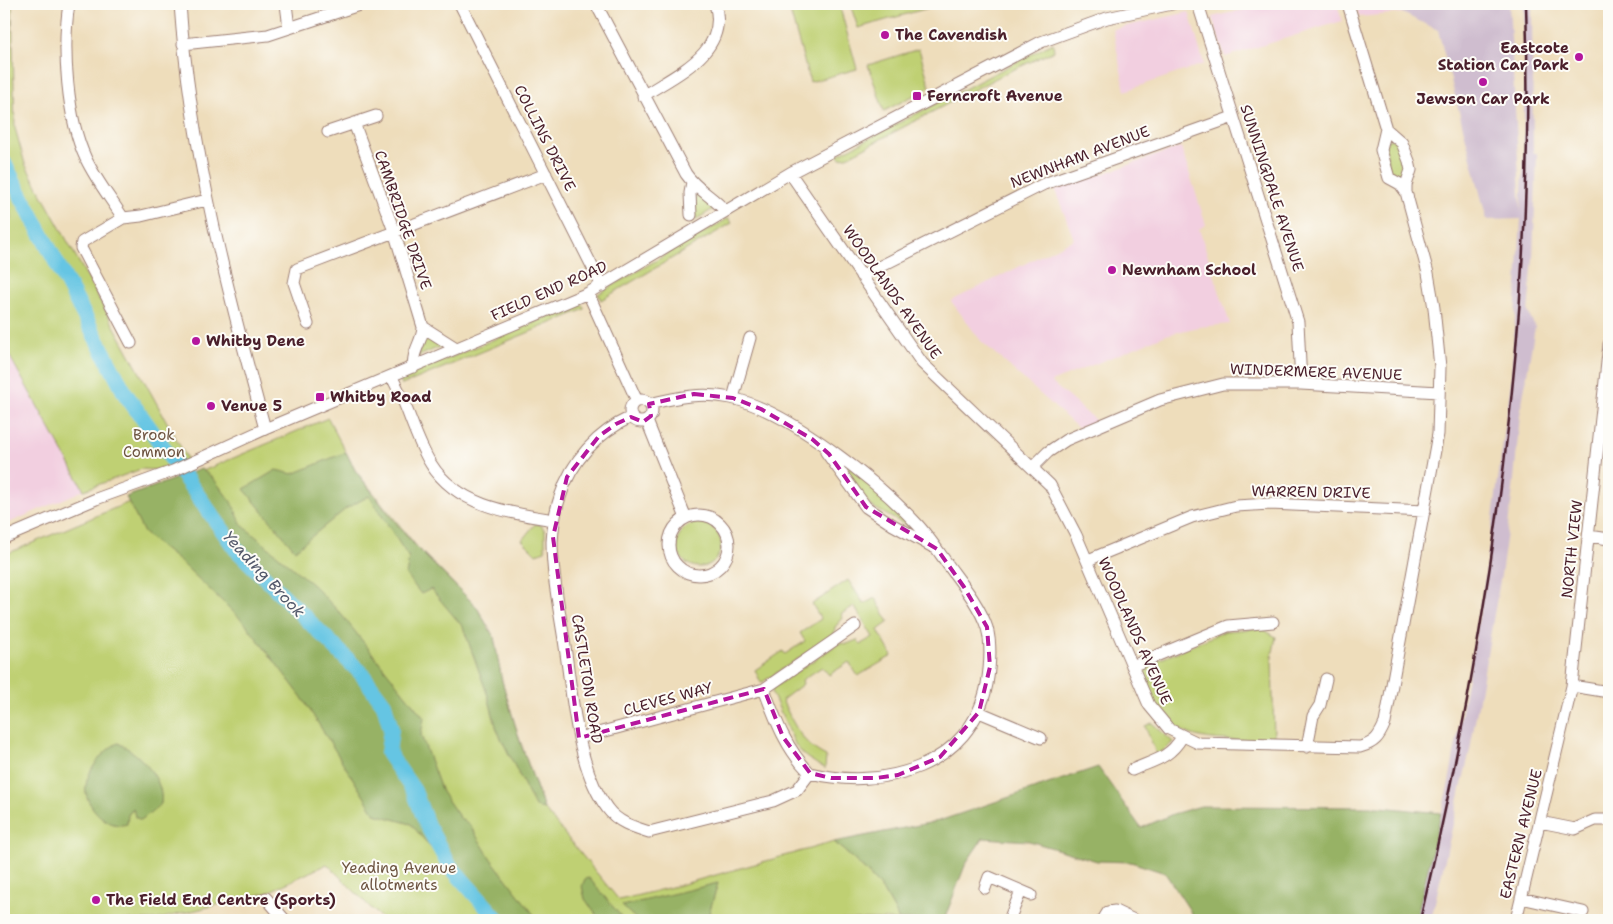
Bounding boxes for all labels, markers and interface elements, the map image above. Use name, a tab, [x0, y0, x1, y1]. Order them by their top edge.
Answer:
place label: The Cavendish	[895, 25, 1007, 45]
marker: The Cavendish	[879, 29, 891, 41]
place label: Eastcote Station Car Park	[1438, 38, 1569, 75]
marker: Eastcote Station Car Park	[1573, 51, 1585, 63]
marker: Jewson Car Park	[1477, 76, 1489, 88]
street label: COLLINS DRIVE	[510, 81, 580, 195]
place label: Ferncroft Avenue	[927, 86, 1063, 106]
place label: Jewson Car Park	[1416, 89, 1550, 109]
marker: Ferncroft Avenue	[911, 90, 923, 102]
street label: SUNNINGDALE AVENUE	[1235, 102, 1309, 274]
street label: NEWNHAM AVENUE	[1007, 121, 1153, 193]
street label: CAMBRIDGE DRIVE	[370, 148, 436, 292]
street label: WOODLANDS AVENUE	[838, 221, 946, 363]
street label: FIELD END ROAD	[488, 256, 610, 326]
place label: Newnham School	[1122, 260, 1256, 280]
marker: Newnham School	[1106, 264, 1118, 276]
place label: Whitby Dene	[206, 331, 305, 351]
marker: Whitby Dene	[190, 335, 202, 347]
street label: WINDERMERE AVENUE	[1229, 359, 1403, 385]
place label: Whitby Road	[330, 387, 432, 407]
marker: Whitby Road	[314, 391, 326, 403]
place label: Venue 5	[221, 396, 282, 416]
marker: Venue 5	[205, 400, 217, 412]
park label: Brook Common	[123, 425, 185, 462]
street label: WARREN DRIVE	[1251, 481, 1371, 503]
street label: NORTH VIEW	[1557, 499, 1587, 599]
water label: Yeading Brook	[218, 526, 310, 622]
street label: WOODLANDS AVENUE	[1093, 554, 1177, 708]
street label: CASTLETON ROAD	[567, 613, 607, 745]
street label: CLEVES WAY	[621, 677, 715, 721]
street label: EASTERN AVENUE	[1495, 767, 1547, 901]
park label: Yeading Avenue allotments	[342, 858, 456, 895]
place label: The Field End Centre (Sports)	[106, 890, 336, 910]
marker: The Field End Centre (Sports)	[90, 894, 102, 906]

